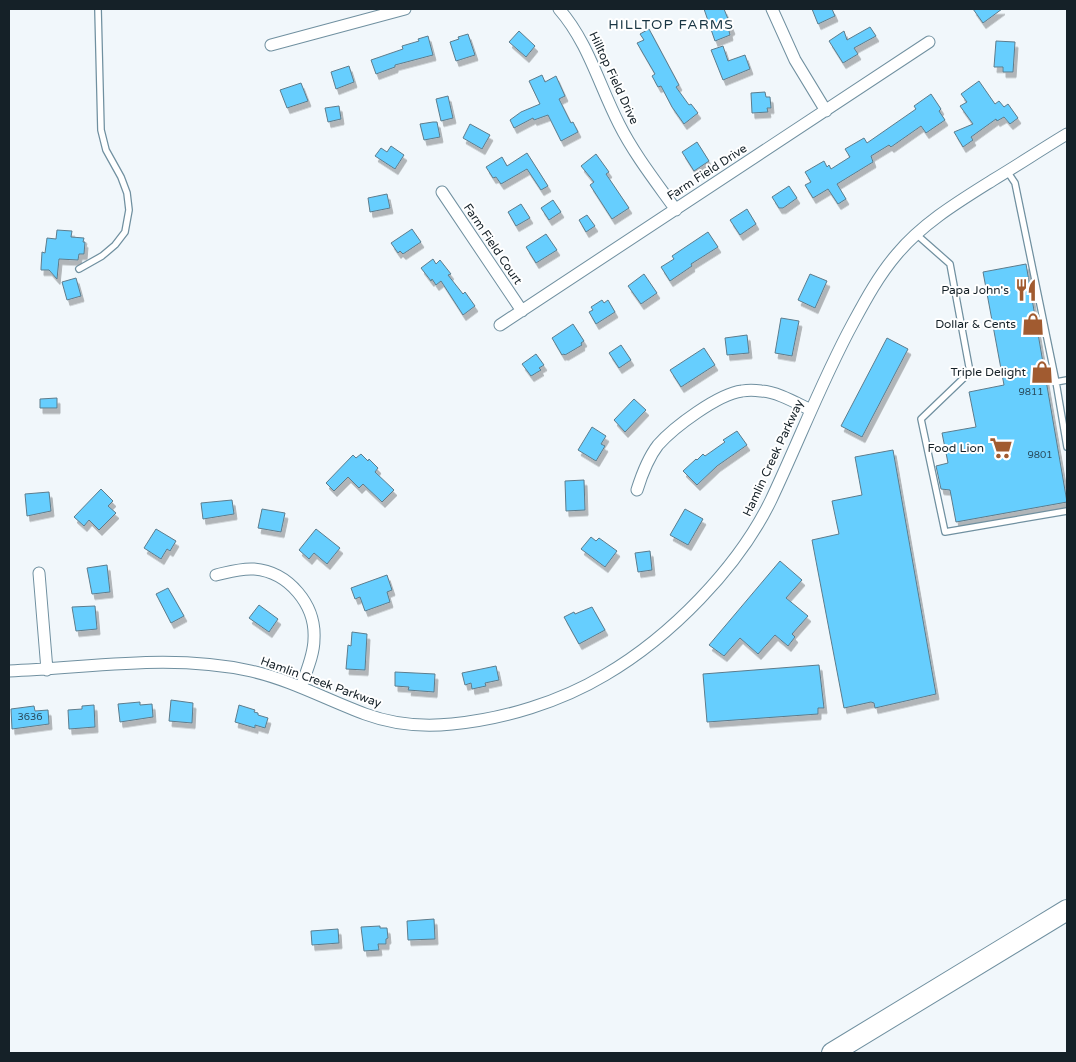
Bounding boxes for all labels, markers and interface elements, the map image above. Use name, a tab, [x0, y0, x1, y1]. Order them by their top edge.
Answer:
district label: HILLTOP FARMS	[608, 16, 734, 33]
street label: Hilltop Field Drive	[586, 29, 642, 127]
street label: Farm Field Drive	[665, 141, 750, 203]
street label: Farm Field Court	[461, 201, 525, 287]
restaurant icon: Papa John's	[1013, 277, 1039, 303]
place label: Papa John's	[941, 283, 1009, 297]
shop icon: Dollar & Cents	[1020, 311, 1046, 337]
place label: Dollar & Cents	[935, 317, 1016, 331]
shop icon: Triple Delight	[1029, 359, 1055, 385]
place label: Triple Delight	[950, 365, 1026, 379]
house number: 9811	[1018, 386, 1044, 398]
street label: Hamlin Creek Parkway	[740, 397, 806, 519]
supermarket icon: Food Lion	[988, 435, 1014, 461]
place label: Food Lion	[927, 441, 984, 455]
house number: 9801	[1027, 449, 1053, 461]
street label: Hamlin Creek Parkway	[259, 654, 384, 711]
house number: 3636	[17, 711, 43, 723]

